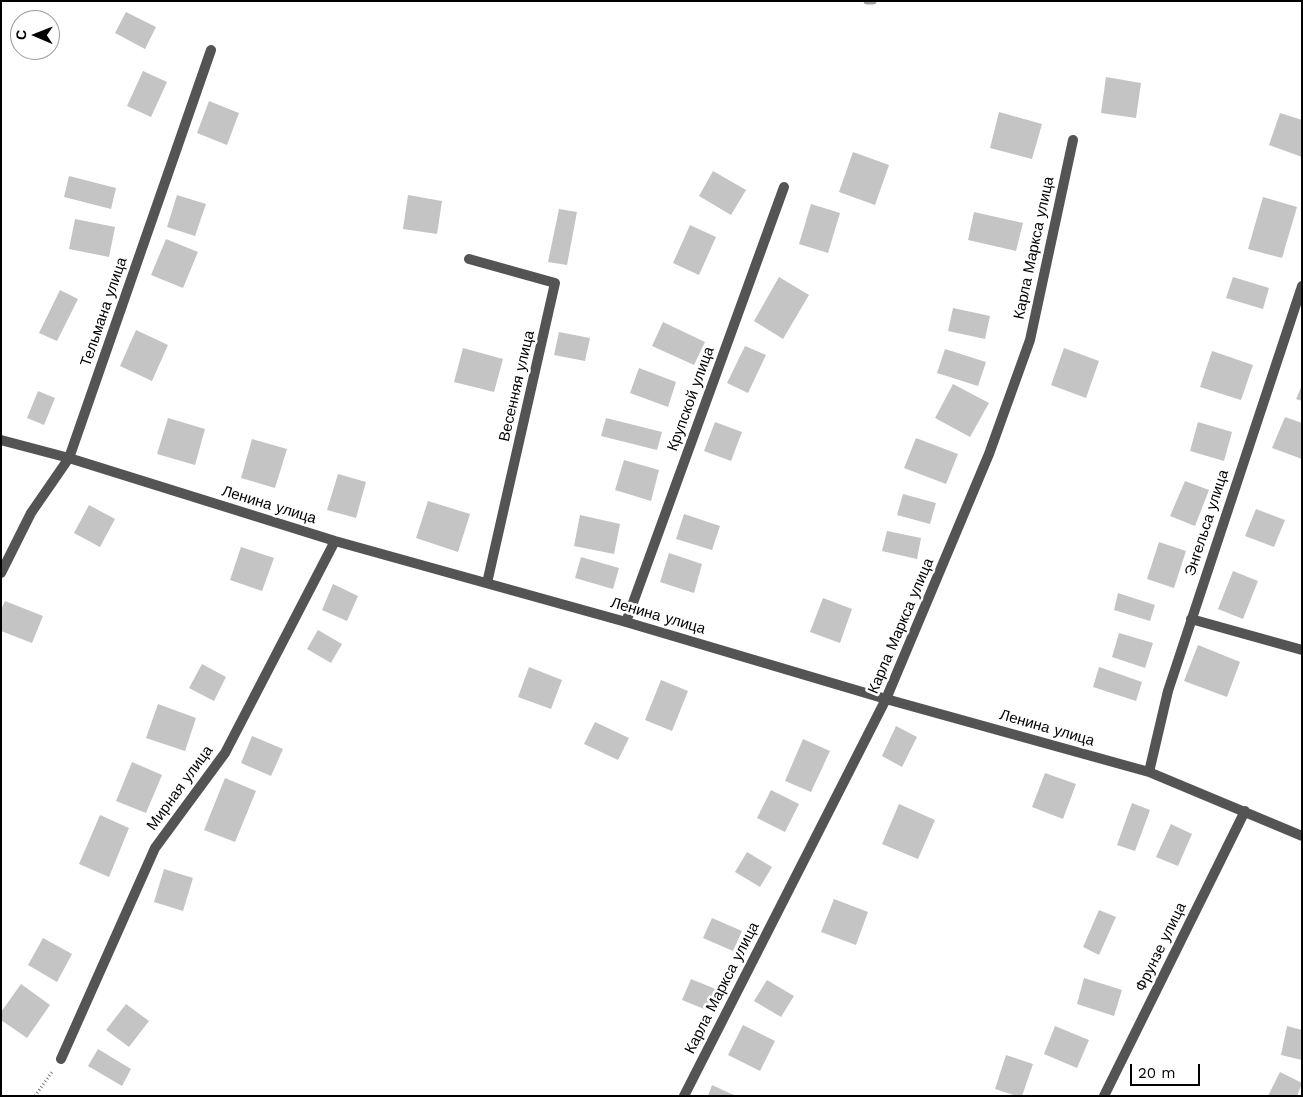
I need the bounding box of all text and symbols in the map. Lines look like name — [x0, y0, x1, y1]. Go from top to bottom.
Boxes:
north arrow — [10, 10, 60, 60]
text: С — [13, 30, 29, 40]
street label: Карла Маркса улица — [1010, 175, 1058, 321]
street label: Тельмана улица — [77, 255, 131, 369]
street label: Весенняя улица — [495, 329, 539, 443]
street label: Крупской улица — [664, 344, 718, 454]
street label: Энгельса улица — [1181, 468, 1233, 578]
street label: Ленина улица — [220, 482, 318, 528]
street label: Карла Маркса улица — [864, 556, 938, 696]
street label: Ленина улица — [609, 594, 707, 638]
street label: Ленина улица — [998, 706, 1096, 750]
street label: Мирная улица — [143, 742, 217, 834]
street label: Фрунзе улица — [1132, 900, 1190, 994]
street label: Карла Маркса улица — [681, 919, 763, 1057]
scale bar — [1133, 1054, 1203, 1086]
text: 20 m — [1138, 1064, 1176, 1082]

